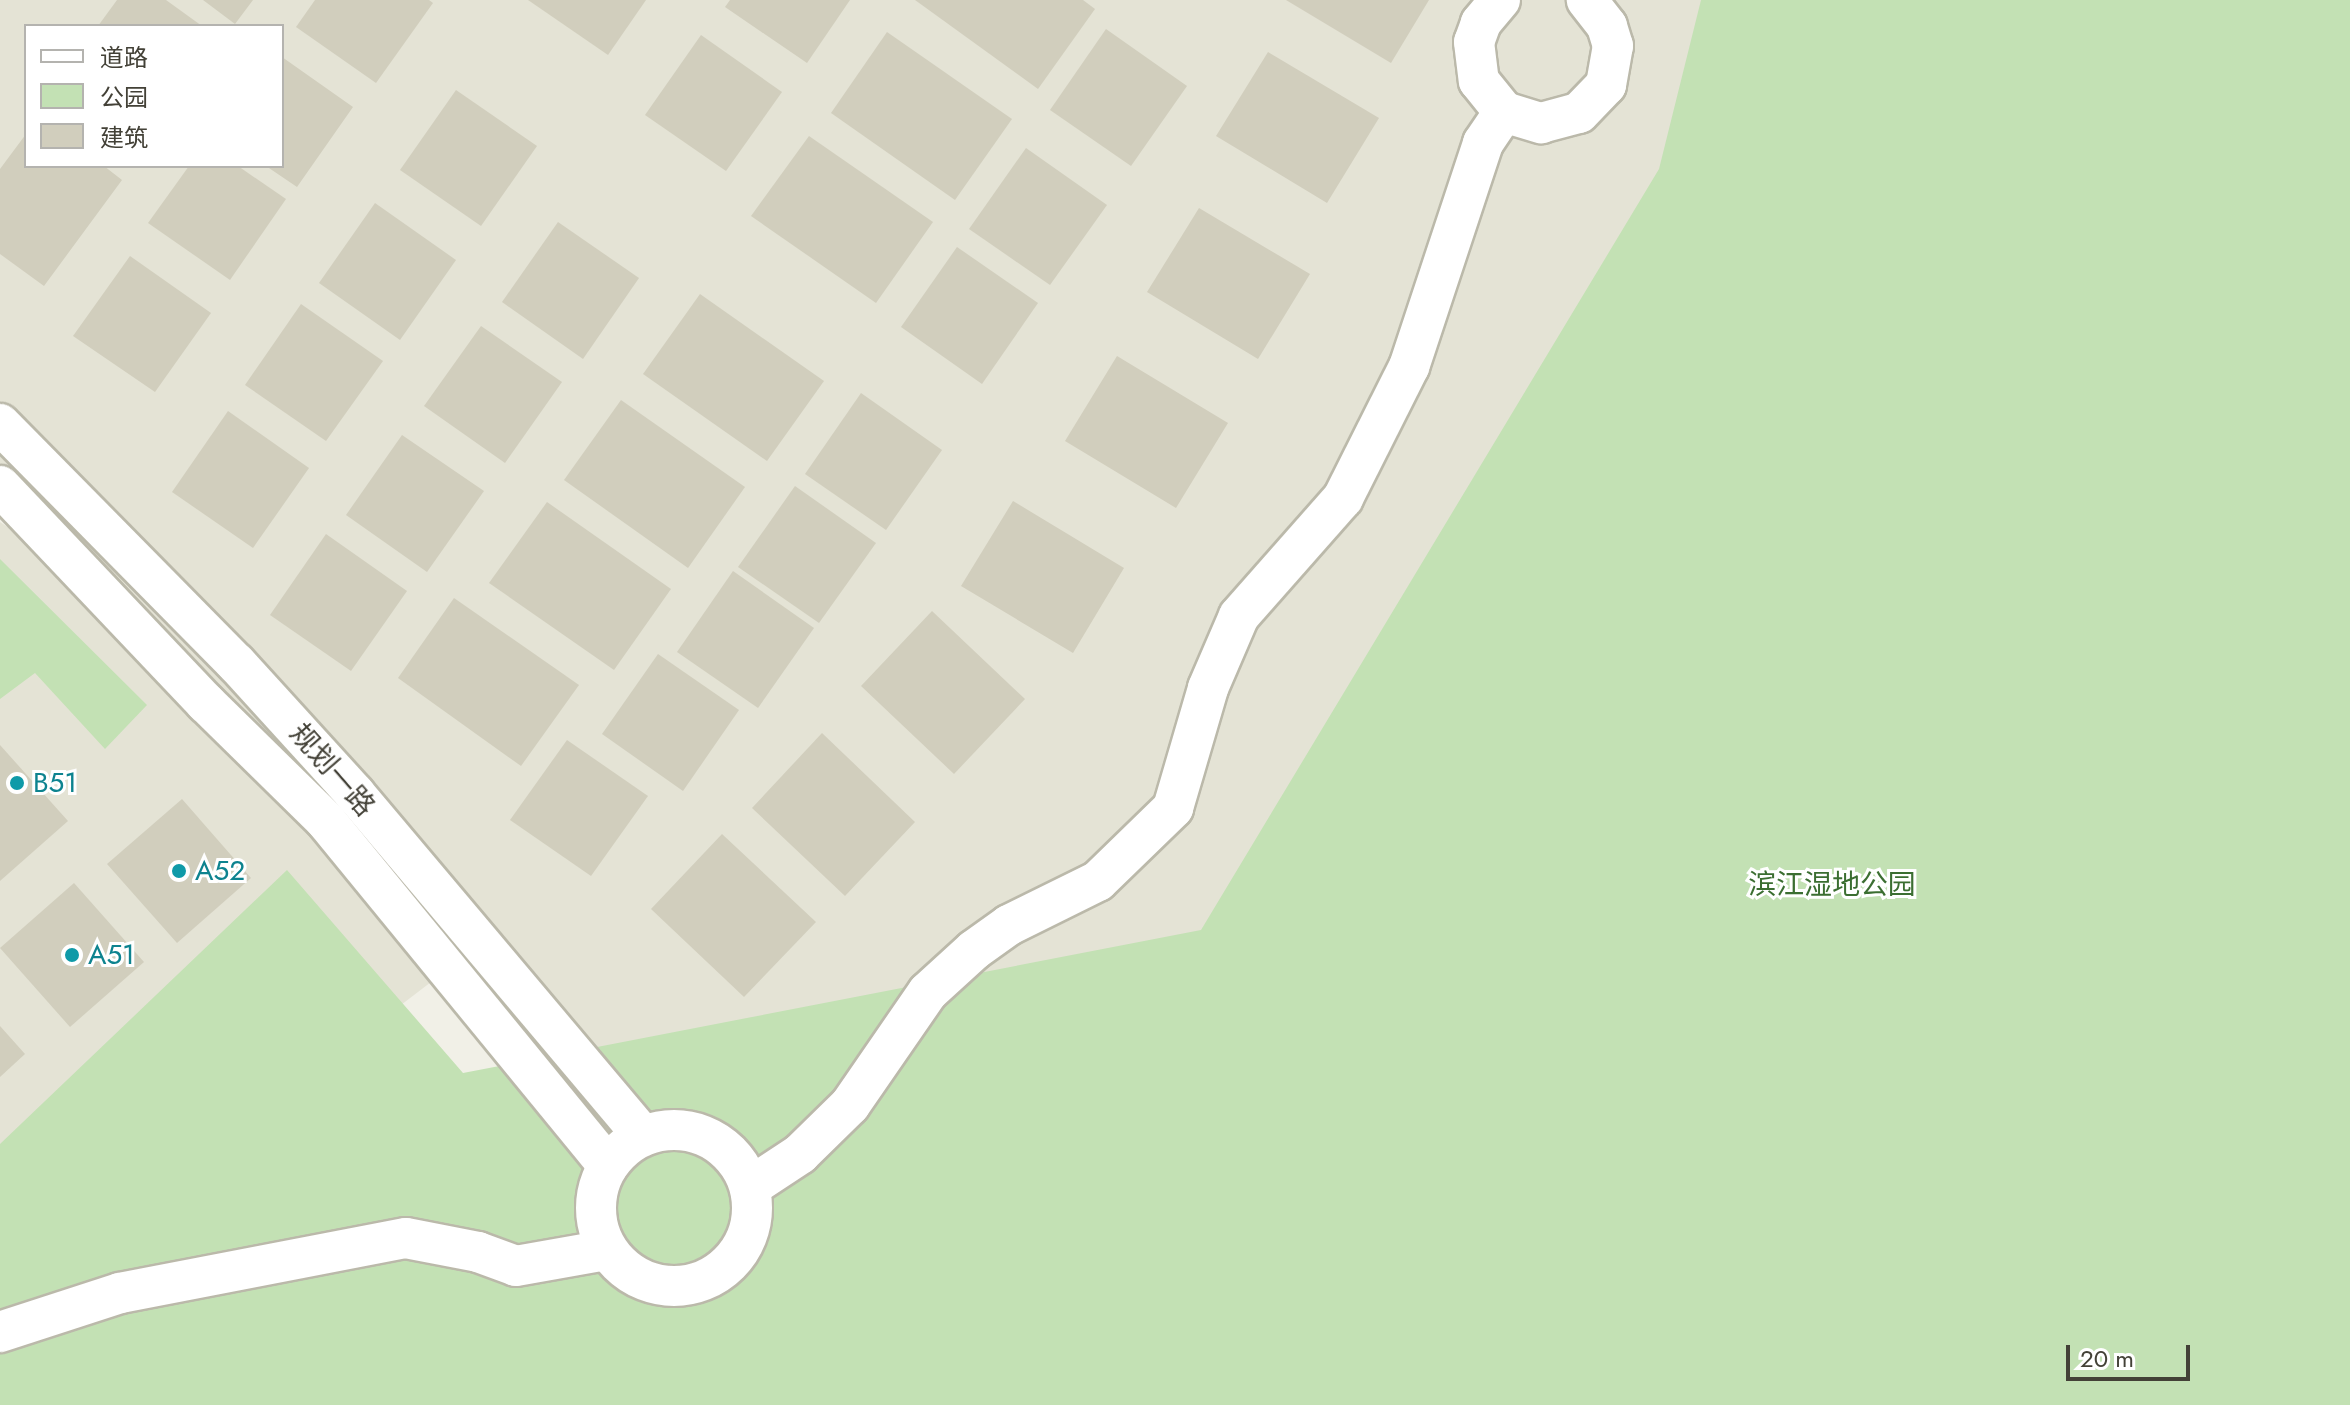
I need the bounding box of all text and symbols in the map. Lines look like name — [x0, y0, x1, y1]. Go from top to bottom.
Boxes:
legend — [24, 24, 284, 168]
text: 道路 — [100, 40, 148, 75]
text: 公园 — [100, 80, 148, 115]
text: 建筑 — [100, 120, 148, 155]
street label: 规划一路 — [283, 717, 381, 823]
place label: B51 — [33, 766, 77, 800]
marker: B51 — [8, 774, 26, 792]
place label: A52 — [195, 854, 245, 888]
marker: A52 — [170, 862, 188, 880]
park label: 滨江湿地公园 — [1748, 868, 1916, 902]
place label: A51 — [88, 938, 135, 972]
marker: A51 — [63, 946, 81, 964]
scale bar — [2070, 1329, 2194, 1379]
text: 20 m — [2080, 1341, 2134, 1376]

